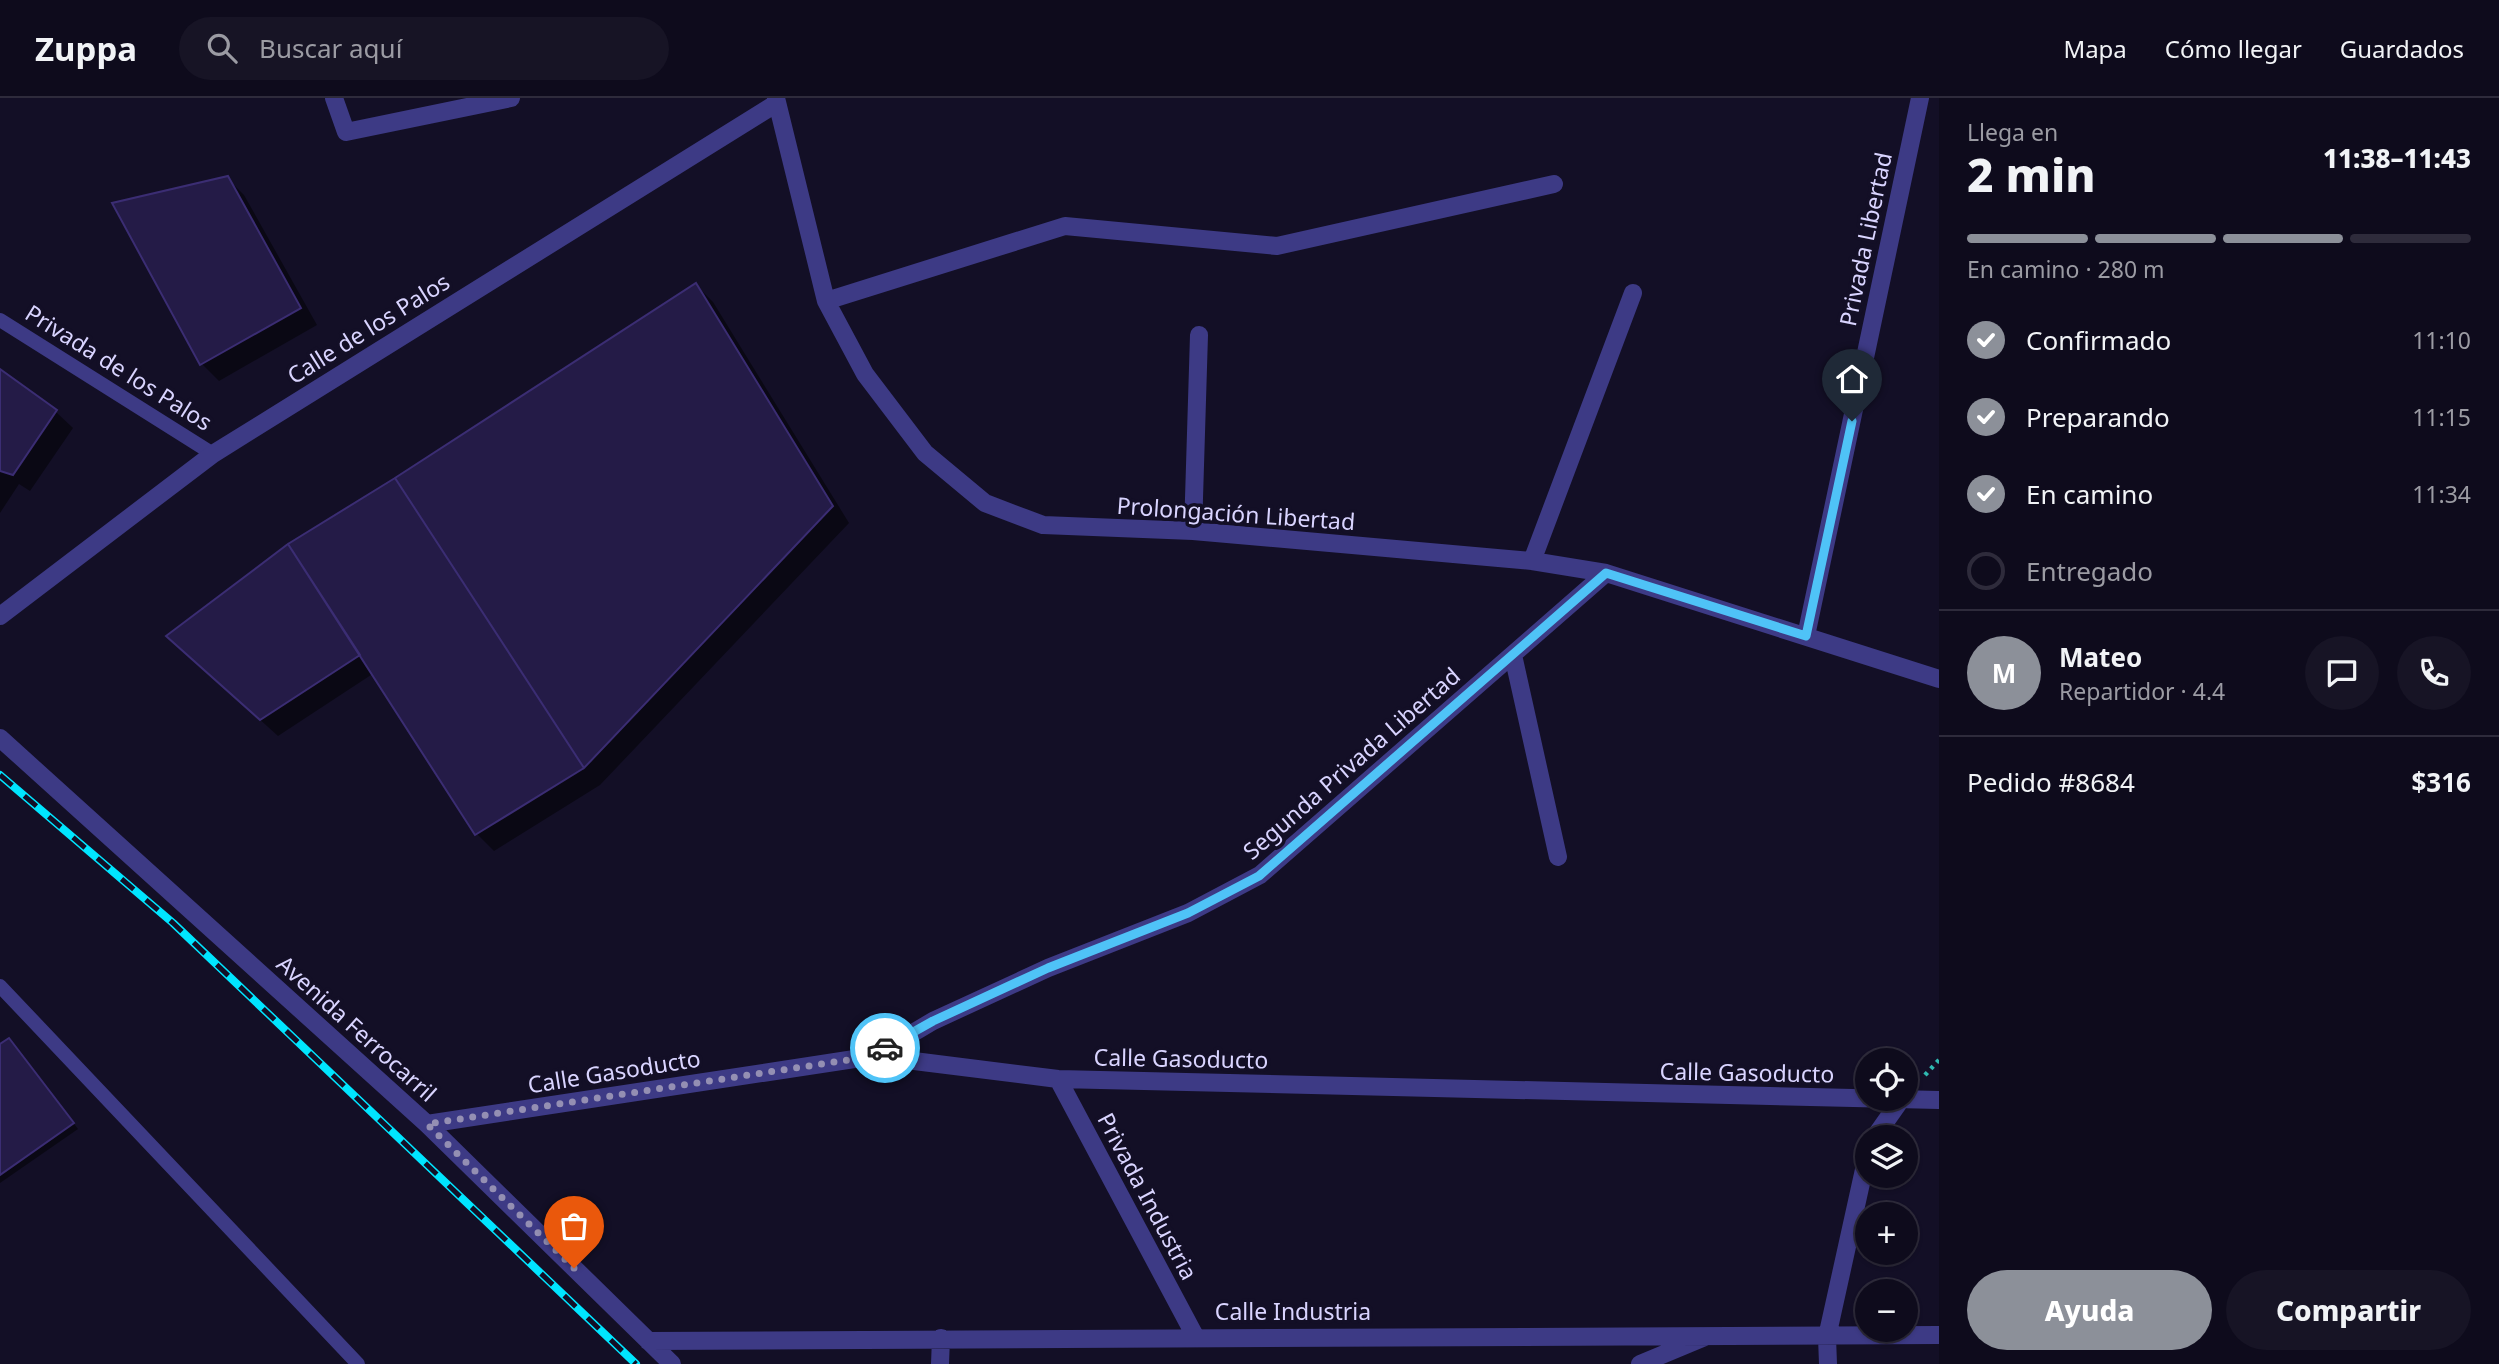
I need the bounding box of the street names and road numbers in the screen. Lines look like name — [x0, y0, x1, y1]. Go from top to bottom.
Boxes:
street label: Privada Libertad — [1831, 149, 1899, 329]
street label: Calle de los Palos — [281, 265, 455, 391]
street label: Privada de los Palos — [20, 297, 218, 437]
street label: Prolongación Libertad — [1116, 489, 1356, 537]
street label: Segunda Privada Libertad — [1236, 660, 1466, 866]
street label: Avenida Ferrocarril — [270, 948, 444, 1108]
street label: Calle Gasoducto — [1093, 1040, 1269, 1076]
street label: Calle Gasoducto — [525, 1042, 703, 1100]
street label: Calle Gasoducto — [1659, 1054, 1835, 1090]
street label: Privada Industria — [1090, 1107, 1206, 1285]
street label: Calle Industria — [1215, 1295, 1371, 1327]

